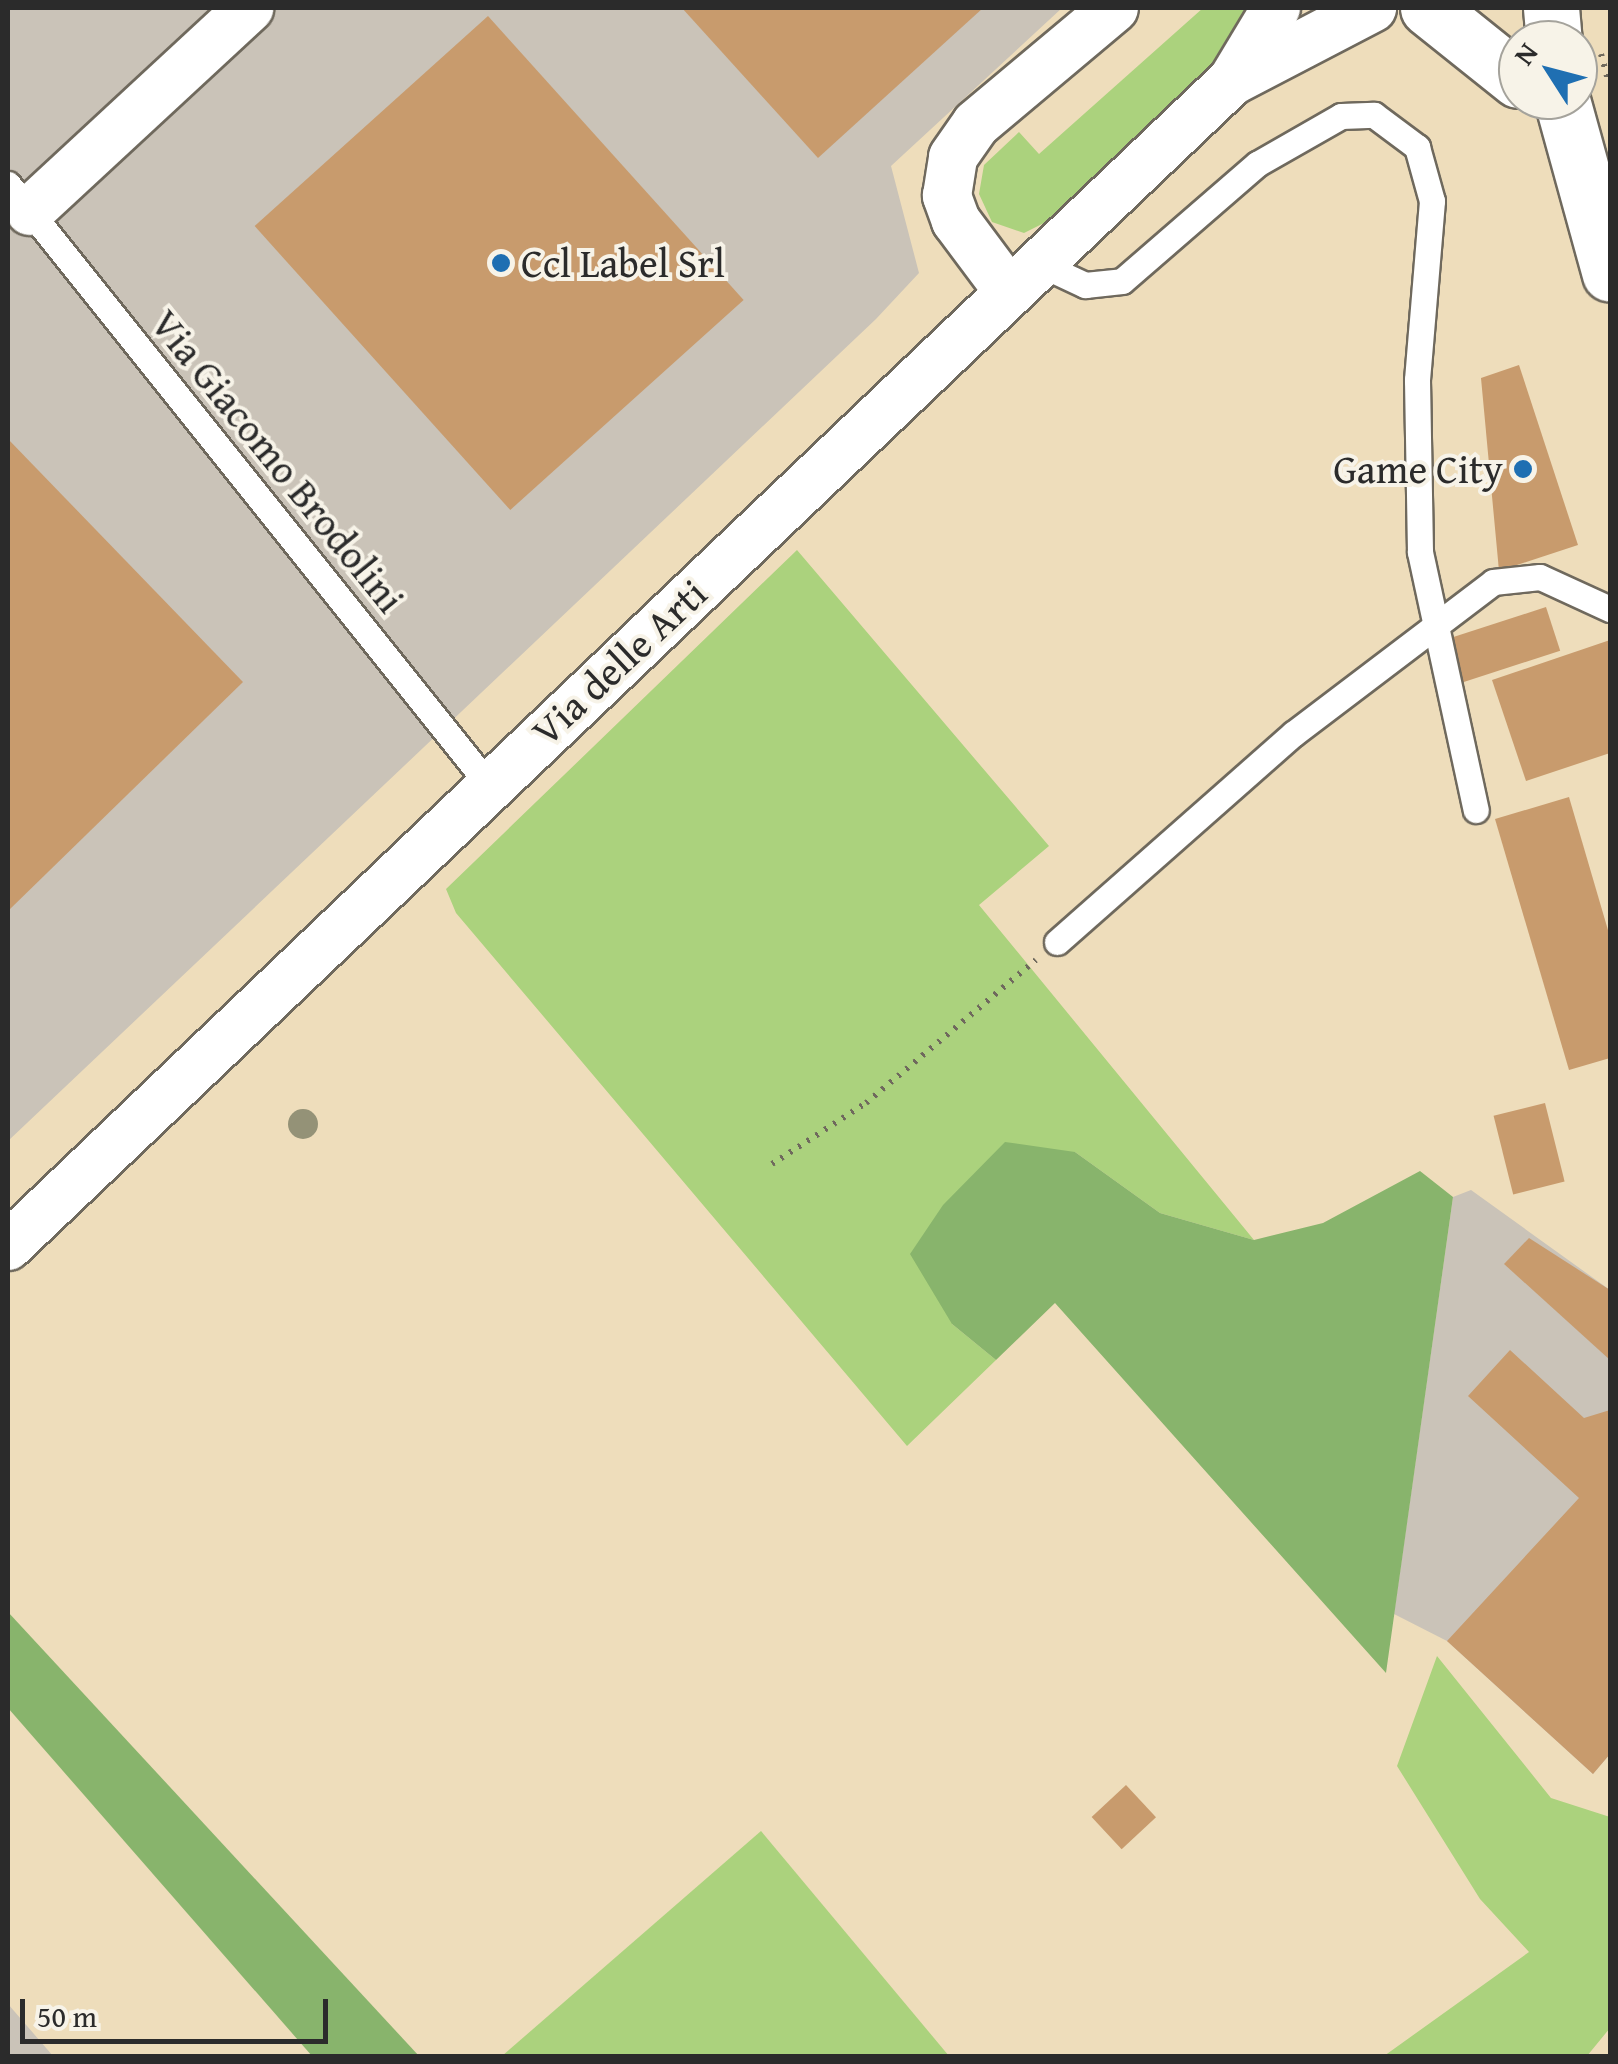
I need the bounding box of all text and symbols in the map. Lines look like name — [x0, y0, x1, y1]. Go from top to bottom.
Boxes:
north arrow — [1498, 20, 1598, 120]
text: N — [1503, 34, 1547, 73]
place label: Ccl Label Srl — [521, 239, 725, 287]
marker: Ccl Label Srl — [490, 252, 512, 274]
street label: Via Giacomo Brodolini — [141, 300, 415, 622]
place label: Game City — [1333, 445, 1503, 493]
marker: Game City — [1512, 458, 1534, 480]
street label: Via delle Arti — [522, 569, 716, 755]
scale bar — [25, 1979, 332, 2041]
text: 50 m — [37, 1994, 97, 2038]

